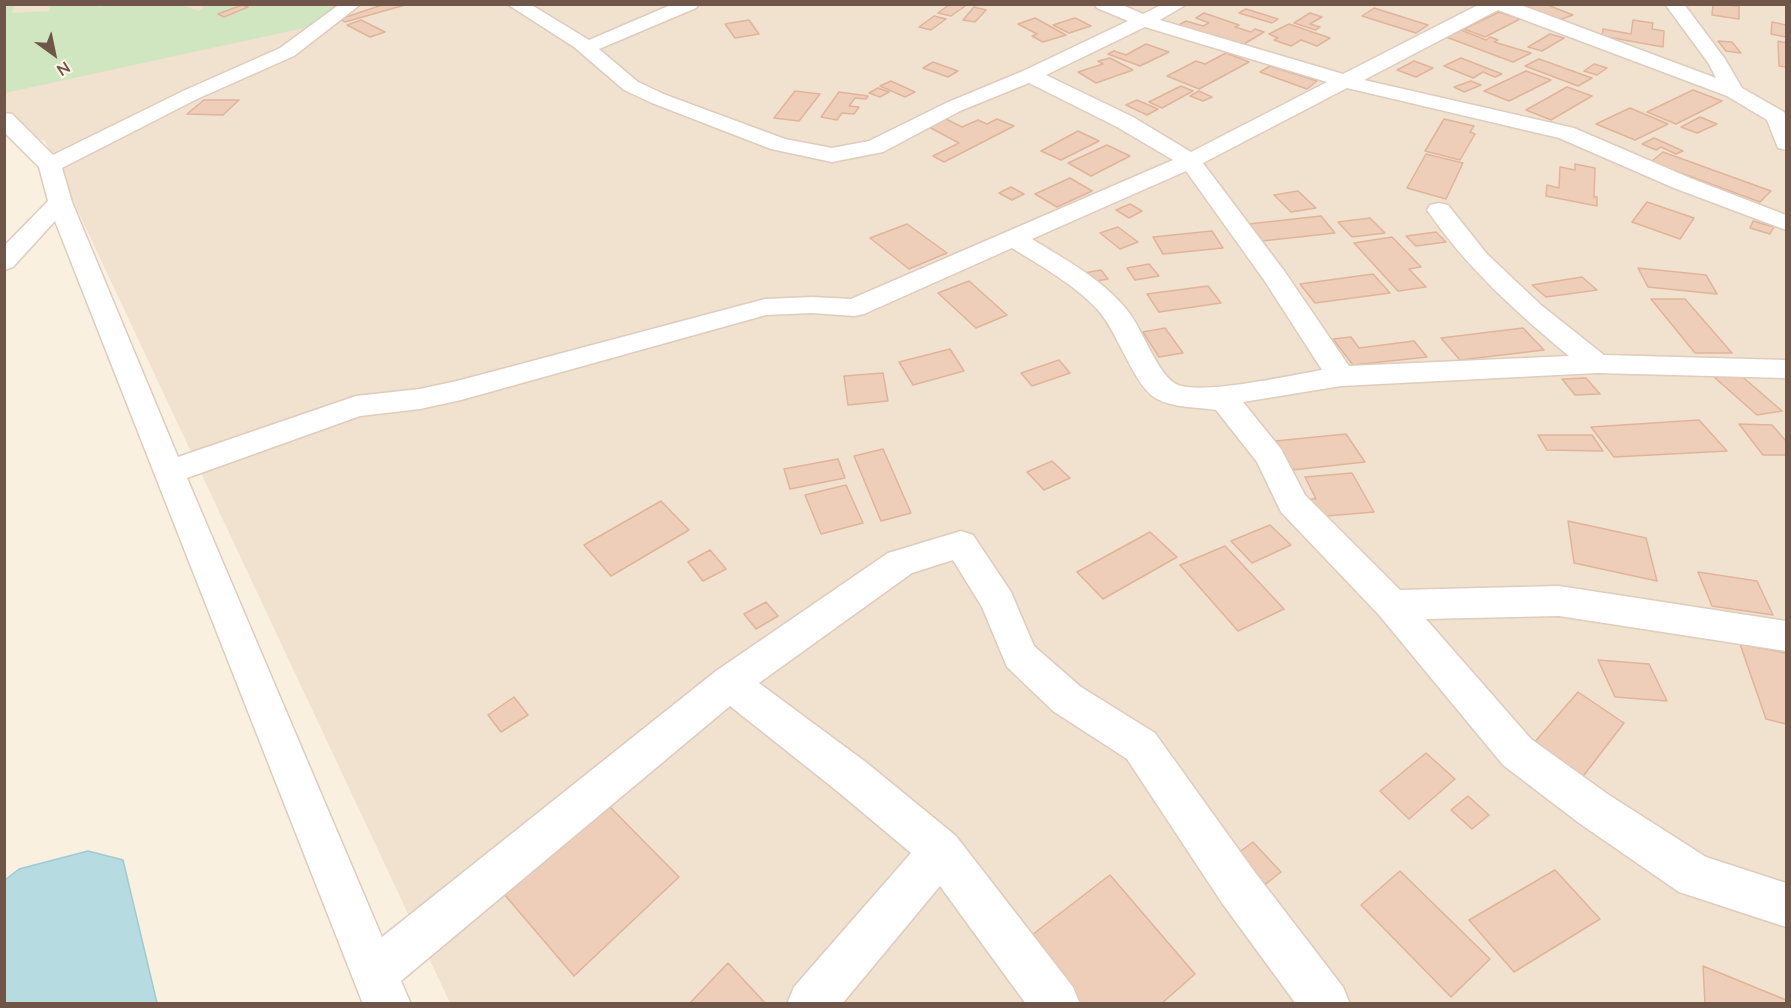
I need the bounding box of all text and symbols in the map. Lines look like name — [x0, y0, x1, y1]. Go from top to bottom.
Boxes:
north arrow — [24, 24, 84, 84]
text: N — [53, 57, 74, 81]

